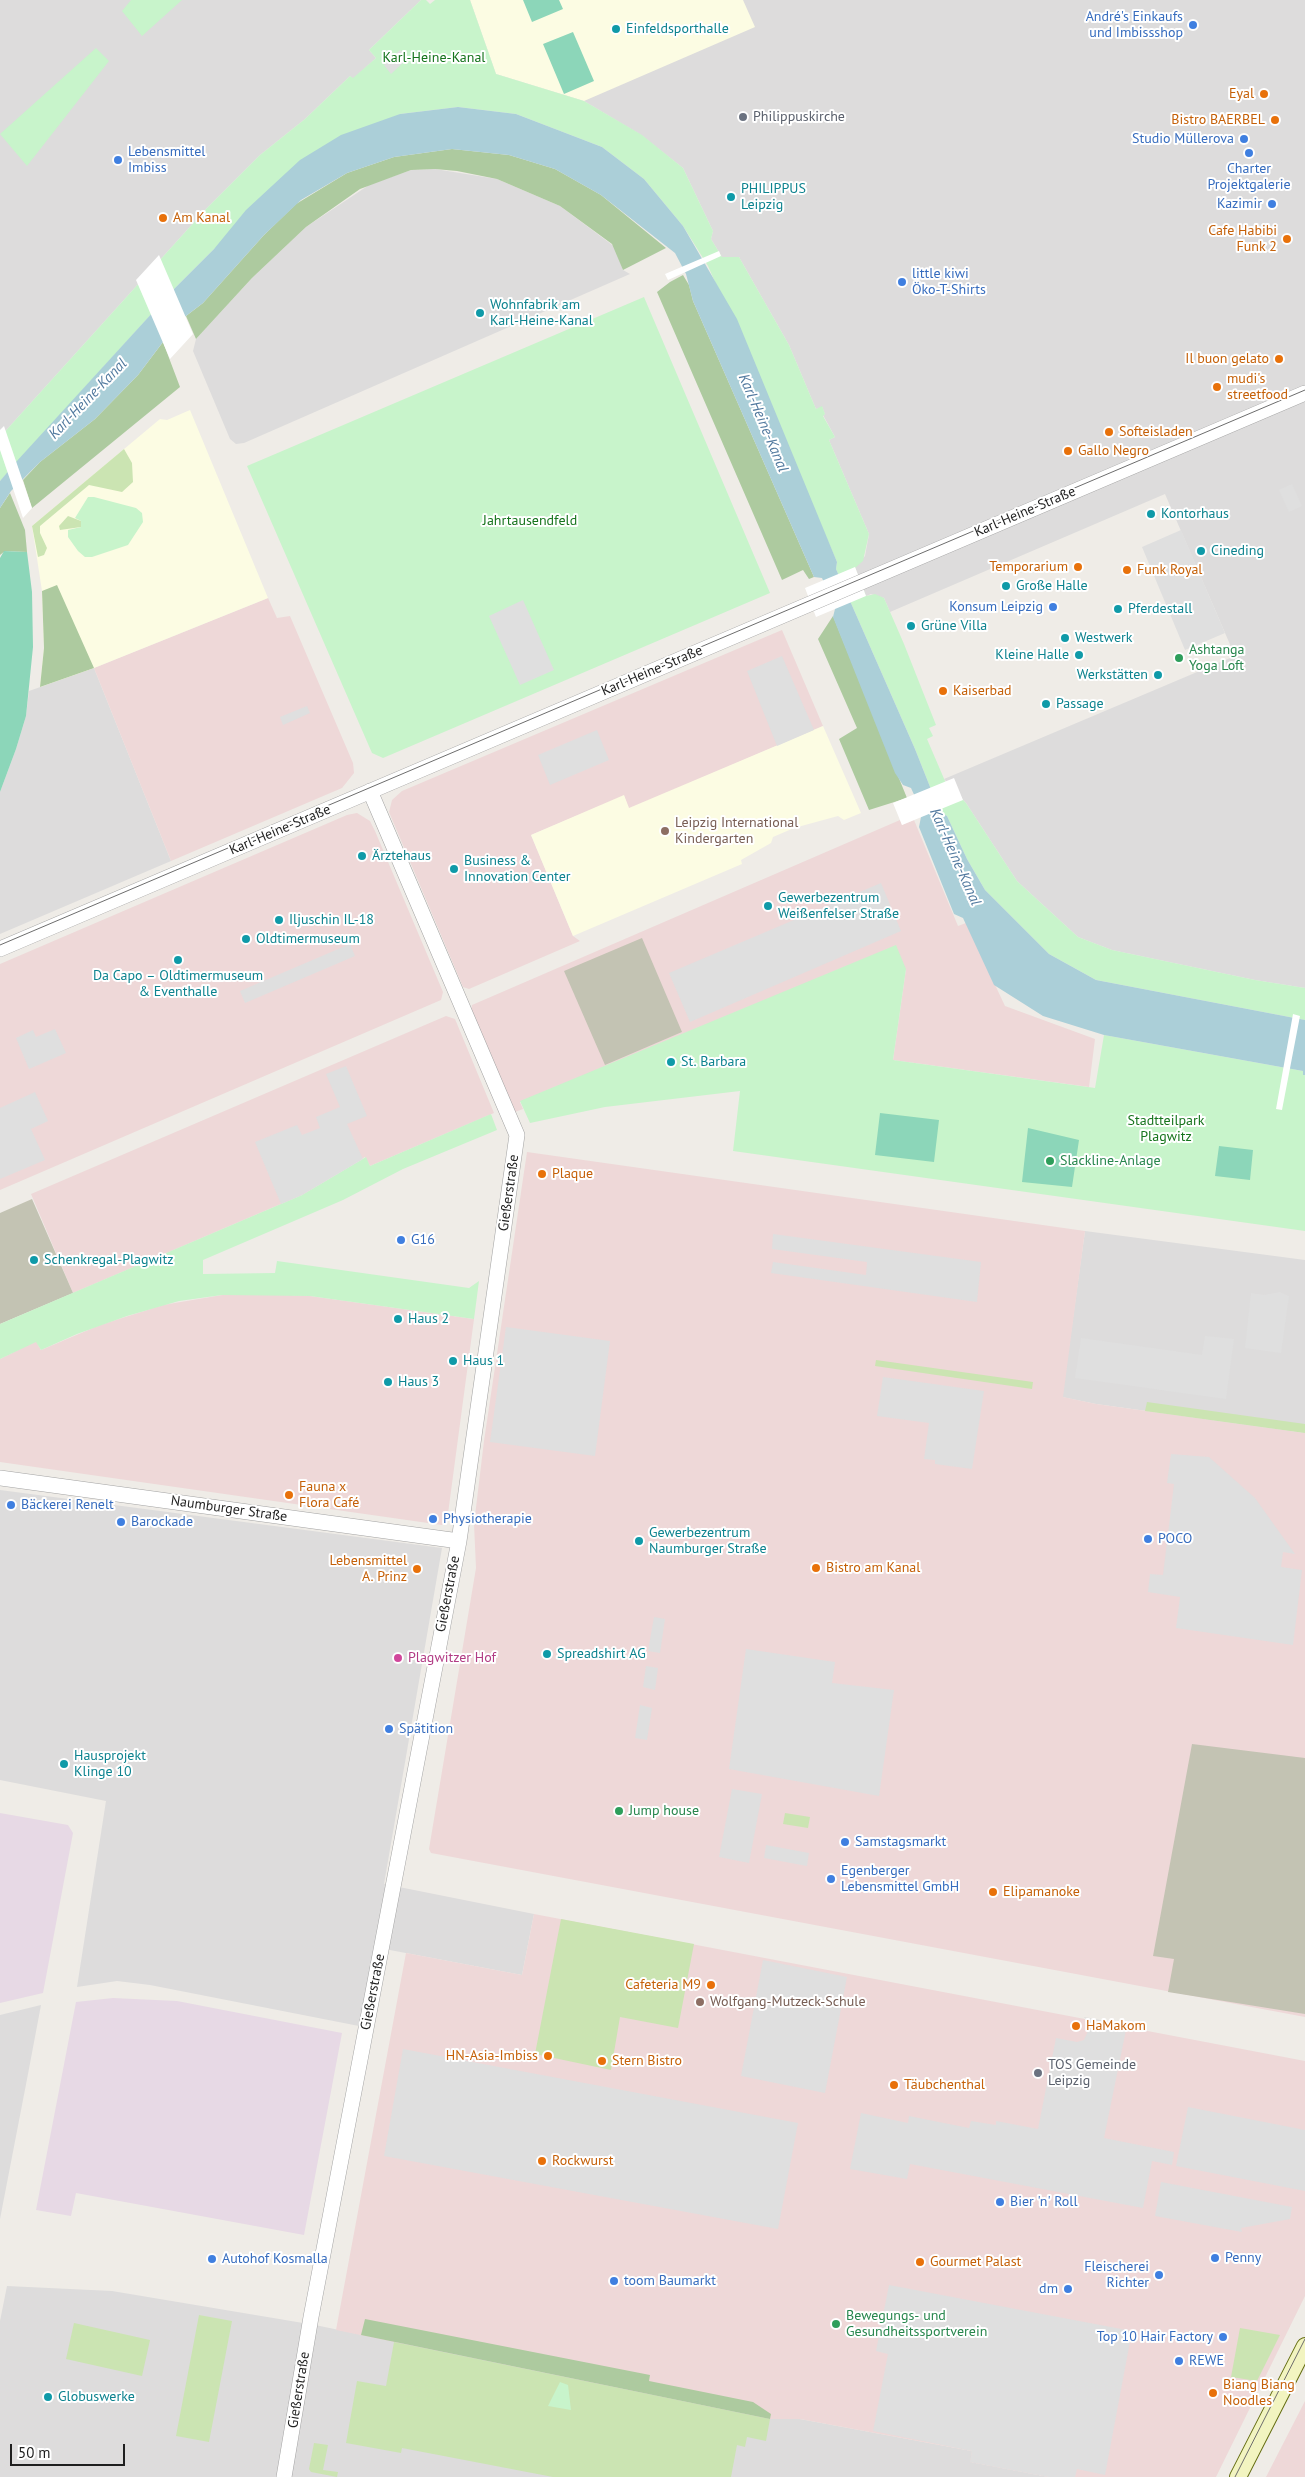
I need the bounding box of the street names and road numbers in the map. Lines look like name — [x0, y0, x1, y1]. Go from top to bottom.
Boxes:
street label: Karl-Heine-Straße — [972, 483, 1078, 541]
street label: Karl-Heine-Straße — [599, 642, 705, 700]
street label: Karl-Heine-Straße — [227, 801, 333, 859]
street label: Gießerstraße — [495, 1154, 523, 1232]
street label: Naumburger Straße — [170, 1493, 288, 1525]
street label: Gießerstraße — [432, 1554, 464, 1634]
street label: Gießerstraße — [357, 1952, 389, 2032]
street label: Gießerstraße — [285, 2350, 313, 2430]

